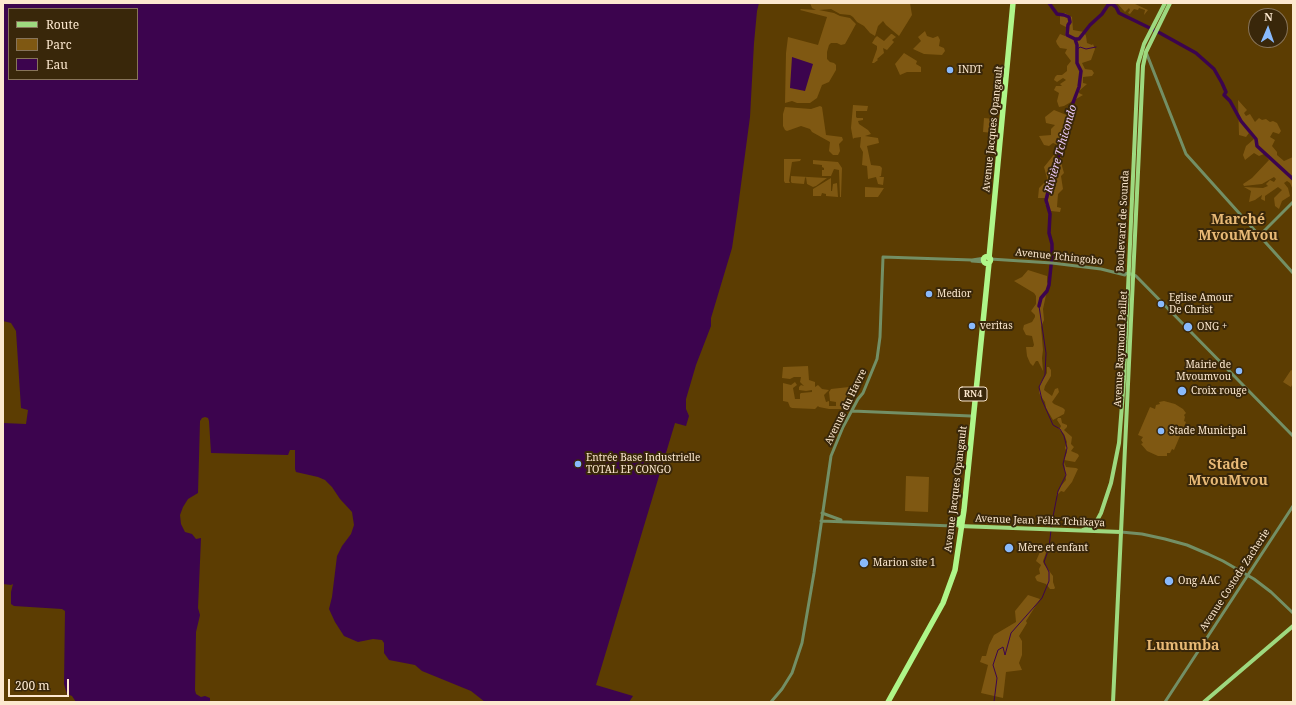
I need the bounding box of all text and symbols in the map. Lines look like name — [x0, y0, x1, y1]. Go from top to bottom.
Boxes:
legend — [8, 8, 138, 80]
north arrow — [1248, 8, 1288, 48]
text: N — [1264, 9, 1273, 24]
text: Route — [46, 16, 79, 33]
text: Parc — [46, 36, 72, 53]
text: Eau — [46, 56, 68, 73]
place label: INDT — [958, 64, 982, 76]
marker: INDT — [945, 65, 955, 75]
street label: Avenue Jacques Opangault — [980, 65, 1006, 193]
water label: Rivière Tchicondo — [1042, 103, 1080, 195]
street label: Boulevard de Sounda — [1114, 170, 1132, 272]
district label: Marché MvouMvou — [1198, 212, 1278, 244]
street label: Avenue Tchingobo — [1015, 246, 1103, 268]
place label: Medior — [937, 288, 972, 300]
marker: Medior — [924, 289, 934, 299]
street label: Avenue Raymond Paillet — [1112, 291, 1130, 407]
place label: Eglise Amour De Christ — [1169, 292, 1233, 316]
marker: Eglise Amour De Christ — [1156, 299, 1166, 309]
place label: veritas — [980, 320, 1013, 332]
marker: veritas — [967, 321, 977, 331]
marker: ONG + — [1182, 321, 1194, 333]
place label: ONG + — [1197, 321, 1227, 333]
place label: Mairie de Mvoumvou — [1176, 359, 1231, 382]
marker: Mairie de Mvoumvou — [1234, 366, 1244, 376]
street label: Avenue du Havre — [822, 367, 870, 447]
marker: Croix rouge — [1176, 385, 1188, 397]
place label: Croix rouge — [1191, 385, 1247, 397]
road number: RN4 — [959, 387, 987, 401]
street label: Avenue Jacques Opangault — [942, 425, 970, 553]
place label: Stade Municipal — [1169, 425, 1246, 437]
marker: Stade Municipal — [1156, 426, 1166, 436]
place label: Entrée Base Industrielle TOTAL EP CONGO — [586, 452, 700, 476]
district label: Stade MvouMvou — [1188, 457, 1268, 490]
marker: Entrée Base Industrielle TOTAL EP CONGO — [573, 459, 583, 469]
street label: Avenue Jean Félix Tchikaya — [975, 513, 1105, 529]
street label: Avenue Costode Zacherie — [1197, 527, 1273, 633]
marker: Mère et enfant — [1003, 542, 1015, 554]
place label: Mère et enfant — [1018, 542, 1088, 554]
marker: Marion site 1 — [858, 557, 870, 569]
place label: Marion site 1 — [873, 557, 936, 569]
marker: Ong AAC — [1163, 575, 1175, 587]
place label: Ong AAC — [1178, 575, 1220, 587]
district label: Lumumba — [1147, 638, 1219, 654]
scale bar — [10, 671, 71, 697]
text: 200 m — [15, 677, 50, 694]

